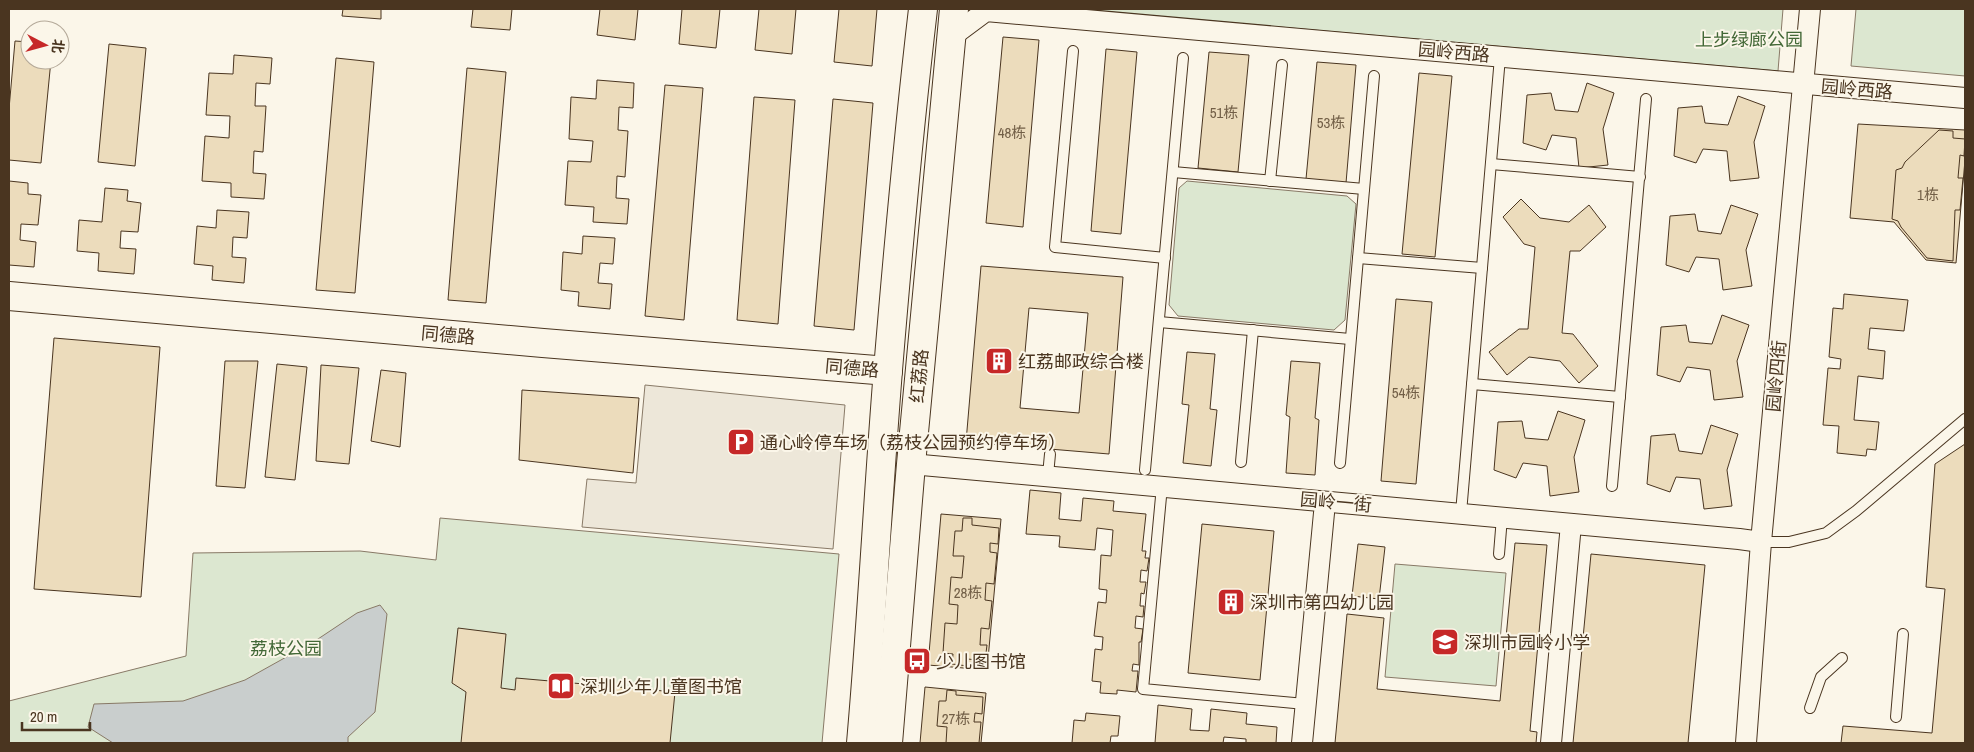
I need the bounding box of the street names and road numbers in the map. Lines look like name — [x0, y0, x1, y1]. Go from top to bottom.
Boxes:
street label: 园岭西路 — [1417, 36, 1491, 68]
street label: 园岭西路 — [1820, 73, 1894, 105]
street label: 同德路 — [420, 320, 476, 350]
street label: 园岭四街 — [1760, 339, 1792, 413]
street label: 红荔路 — [904, 348, 934, 404]
street label: 同德路 — [824, 353, 880, 383]
street label: 园岭一街 — [1299, 486, 1373, 518]

